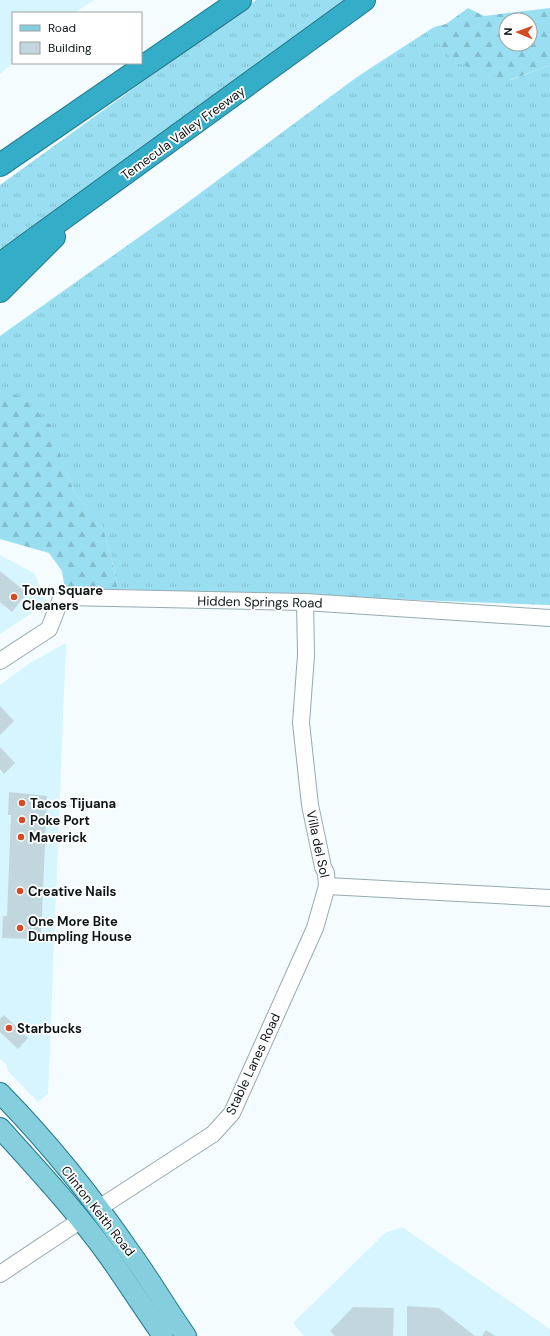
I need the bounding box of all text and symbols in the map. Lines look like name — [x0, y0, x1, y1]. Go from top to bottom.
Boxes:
legend — [12, 12, 142, 64]
north arrow — [498, 12, 538, 52]
text: Road — [48, 20, 76, 36]
text: N — [501, 27, 515, 36]
text: Building — [48, 40, 92, 56]
street label: Temecula Valley Freeway — [118, 82, 248, 184]
place label: Town Square Cleaners — [22, 582, 103, 614]
marker: Town Square Cleaners — [9, 592, 19, 602]
street label: Hidden Springs Road — [197, 592, 323, 612]
place label: Tacos Tijuana — [30, 795, 116, 812]
marker: Tacos Tijuana — [17, 798, 27, 808]
street label: Villa del Sol — [303, 809, 333, 879]
place label: Poke Port — [30, 812, 90, 829]
marker: Poke Port — [17, 815, 27, 825]
place label: Maverick — [29, 829, 88, 846]
marker: Maverick — [16, 832, 26, 842]
place label: Creative Nails — [28, 883, 116, 900]
marker: Creative Nails — [15, 886, 25, 896]
place label: One More Bite Dumpling House — [28, 913, 132, 945]
marker: One More Bite Dumpling House — [15, 923, 25, 933]
street label: Stable Lanes Road — [222, 1010, 284, 1118]
place label: Starbucks — [17, 1020, 82, 1037]
marker: Starbucks — [4, 1023, 14, 1033]
street label: Clinton Keith Road — [57, 1162, 139, 1260]

